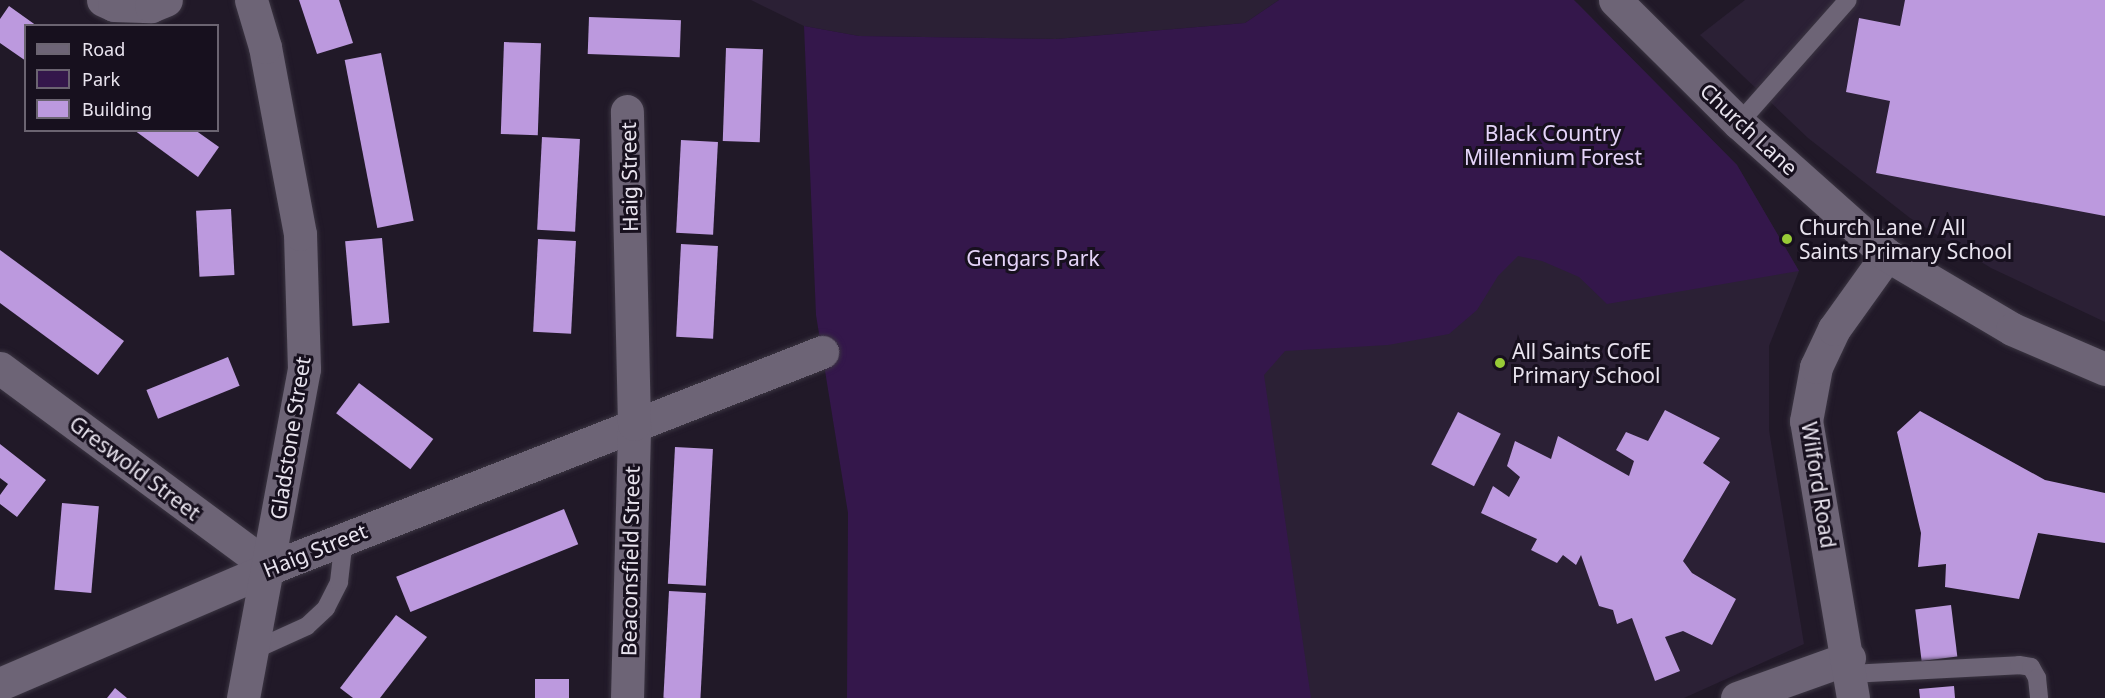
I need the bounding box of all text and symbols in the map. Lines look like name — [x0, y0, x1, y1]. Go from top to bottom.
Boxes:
legend — [24, 24, 219, 132]
text: Road — [82, 37, 125, 61]
text: Park — [82, 67, 120, 91]
street label: Church Lane — [1695, 78, 1803, 180]
text: Building — [82, 97, 152, 121]
park label: Black Country Millennium Forest — [1464, 120, 1642, 170]
street label: Haig Street — [615, 122, 643, 232]
place label: Church Lane / All Saints Primary School — [1799, 214, 2012, 264]
marker: Church Lane / All Saints Primary School — [1780, 232, 1794, 246]
park label: Gengars Park — [966, 245, 1100, 271]
place label: All Saints CofE Primary School — [1512, 338, 1660, 388]
street label: Gladstone Street — [265, 355, 315, 521]
marker: All Saints CofE Primary School — [1493, 356, 1507, 370]
street label: Greswold Street — [65, 411, 205, 525]
street label: Wilford Road — [1797, 420, 1841, 550]
street label: Beaconsfield Street — [616, 466, 644, 656]
street label: Haig Street — [259, 518, 371, 582]

